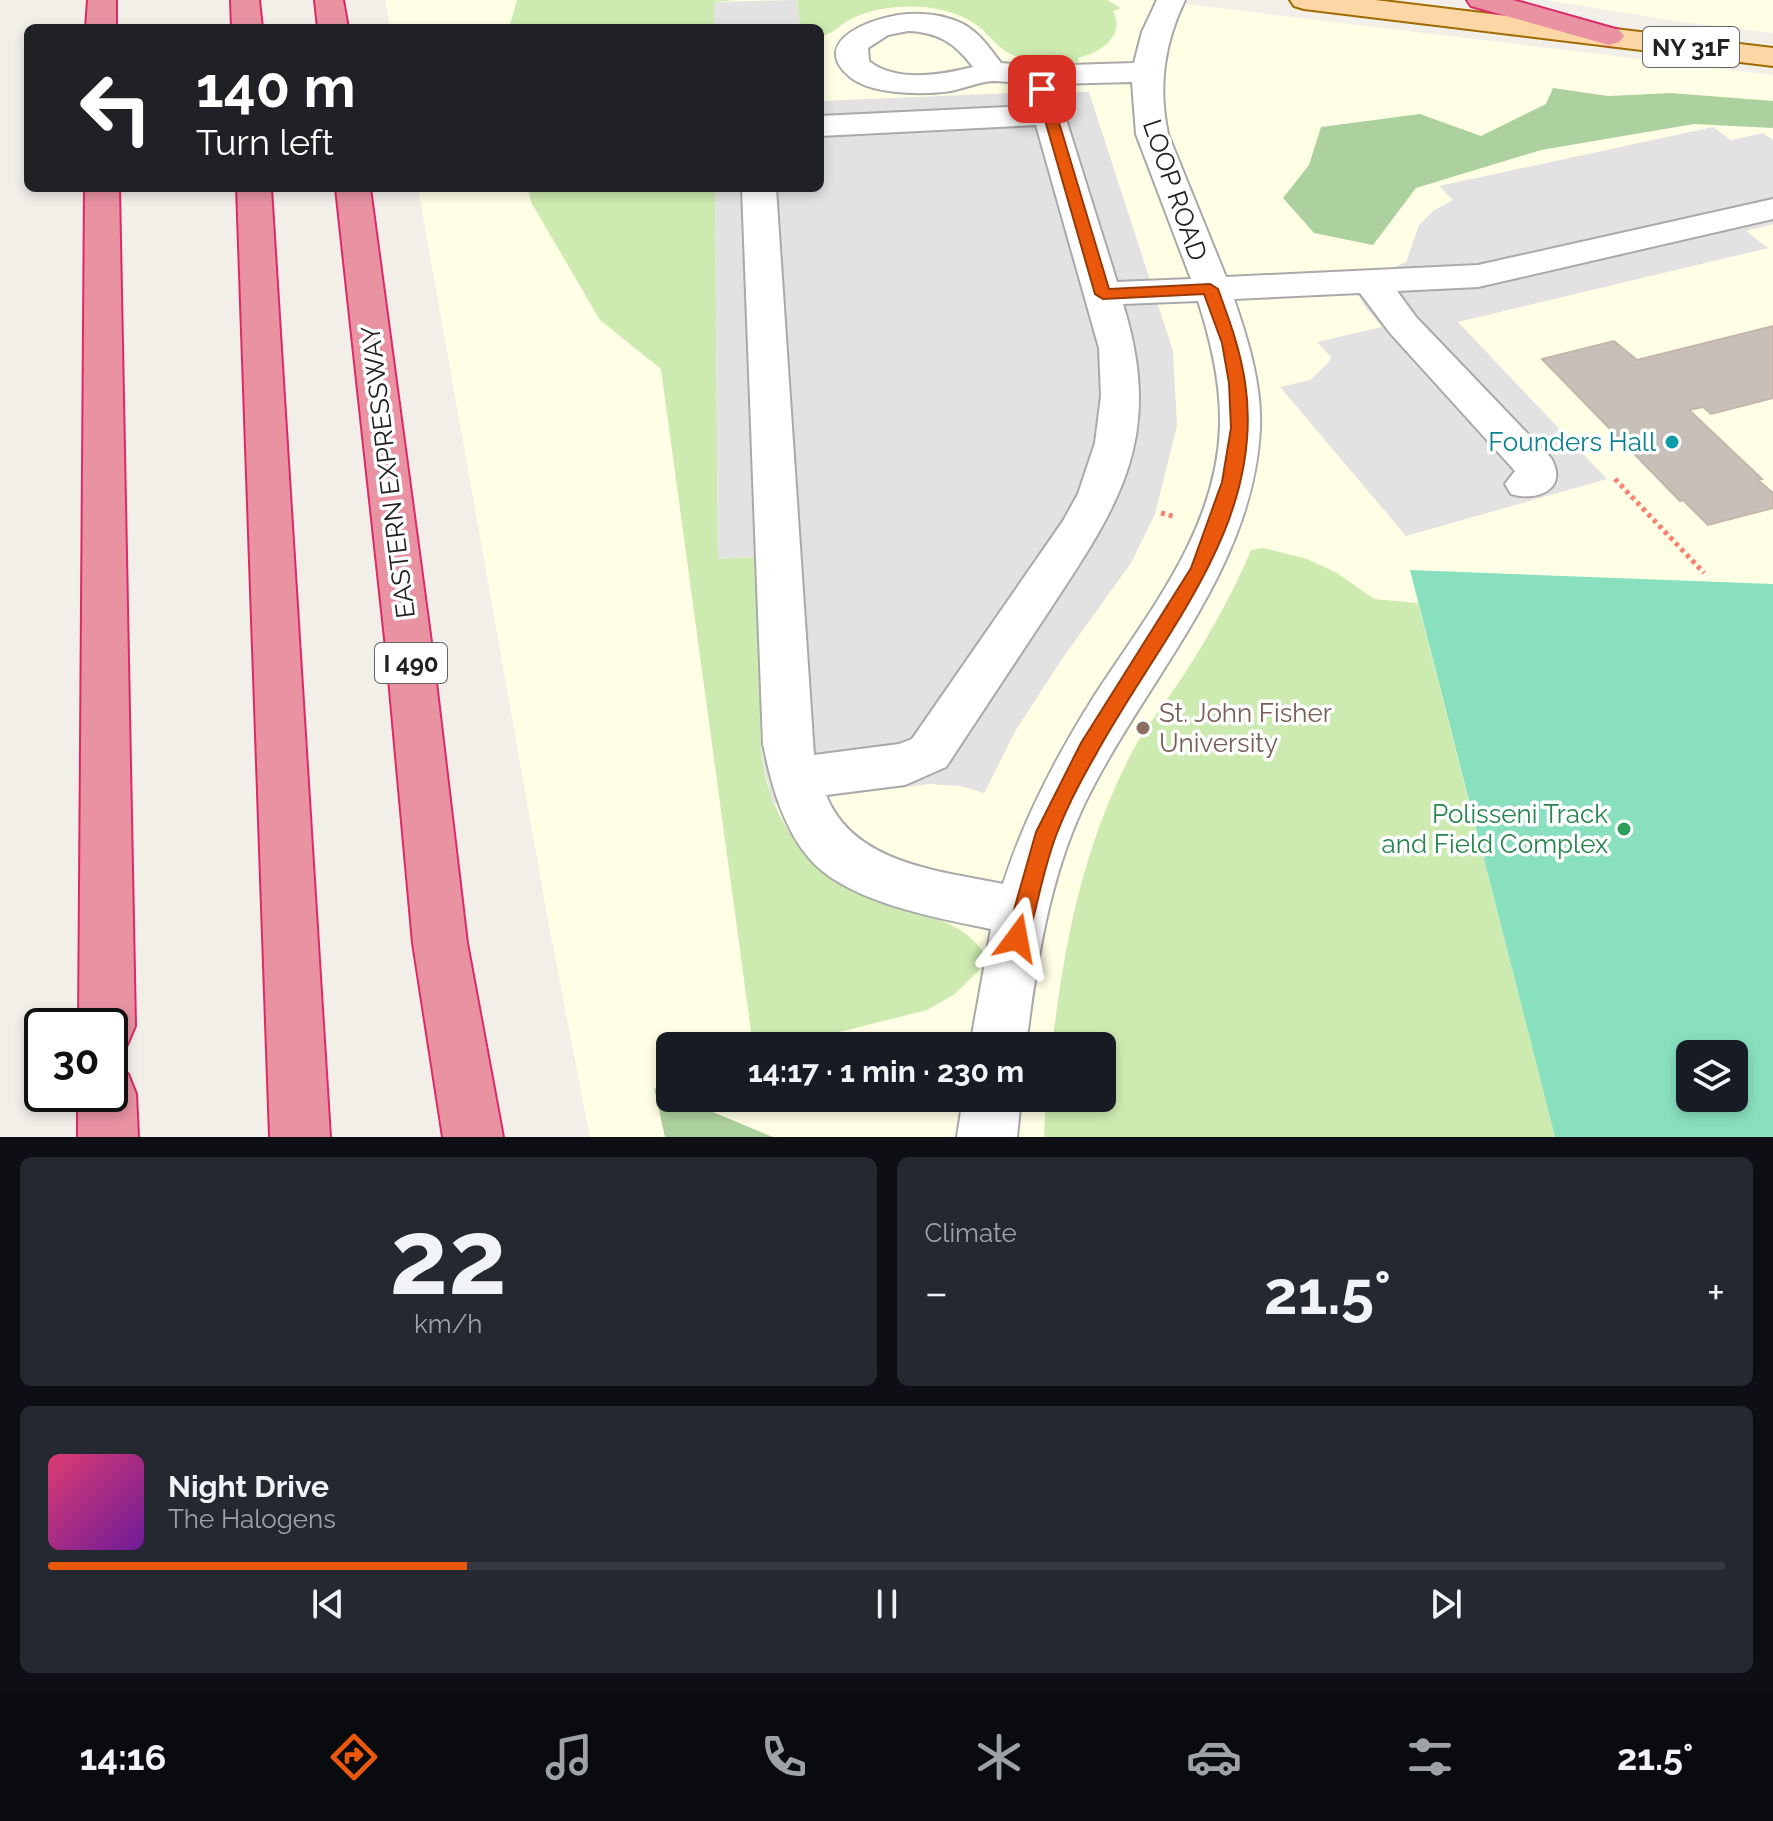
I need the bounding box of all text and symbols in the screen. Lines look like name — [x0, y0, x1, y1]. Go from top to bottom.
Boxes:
road number: NY 31F — [1643, 27, 1739, 67]
text: 140 m — [196, 54, 356, 120]
pin — [1008, 55, 1076, 123]
icon: left — [64, 56, 168, 160]
icon: arrive — [1020, 67, 1064, 111]
street label: LOOP ROAD — [1137, 115, 1213, 265]
text: Turn left — [196, 121, 334, 163]
street label: EASTERN EXPRESSWAY — [355, 324, 421, 620]
place label: Founders Hall — [1488, 427, 1657, 457]
marker: Founders Hall — [1663, 433, 1681, 451]
road number: I 490 — [375, 643, 447, 683]
place label: St. John Fisher University — [1159, 698, 1332, 758]
marker: St. John Fisher University — [1134, 719, 1152, 737]
place label: Polisseni Track and Field Complex — [1382, 799, 1608, 859]
marker: Polisseni Track and Field Complex — [1615, 820, 1633, 838]
position arrow — [975, 896, 1059, 980]
speed limit sign: 30 — [24, 1008, 128, 1112]
map controls — [1676, 1040, 1748, 1112]
button: layers — [1676, 1040, 1748, 1112]
text: 14:17 · 1 min · 230 m — [748, 1054, 1024, 1089]
text: 22 — [390, 1196, 507, 1318]
text: Climate — [925, 1218, 1017, 1248]
text: 21.5° — [1264, 1258, 1391, 1328]
text: − — [925, 1267, 948, 1318]
text: + — [1707, 1267, 1725, 1318]
text: km/h — [414, 1309, 483, 1339]
text: Night Drive — [168, 1469, 329, 1504]
text: The Halogens — [168, 1504, 336, 1534]
icon: previous — [306, 1582, 350, 1626]
icon: pause — [865, 1582, 909, 1626]
icon: next — [1424, 1582, 1468, 1626]
icon: directions — [326, 1729, 382, 1785]
icon: music — [541, 1729, 597, 1785]
icon: phone — [756, 1729, 812, 1785]
icon: climate — [971, 1729, 1027, 1785]
icon: car — [1186, 1729, 1242, 1785]
icon: filters — [1402, 1729, 1458, 1785]
text: 14:16 — [80, 1736, 166, 1778]
text: 21.5° — [1617, 1736, 1693, 1778]

